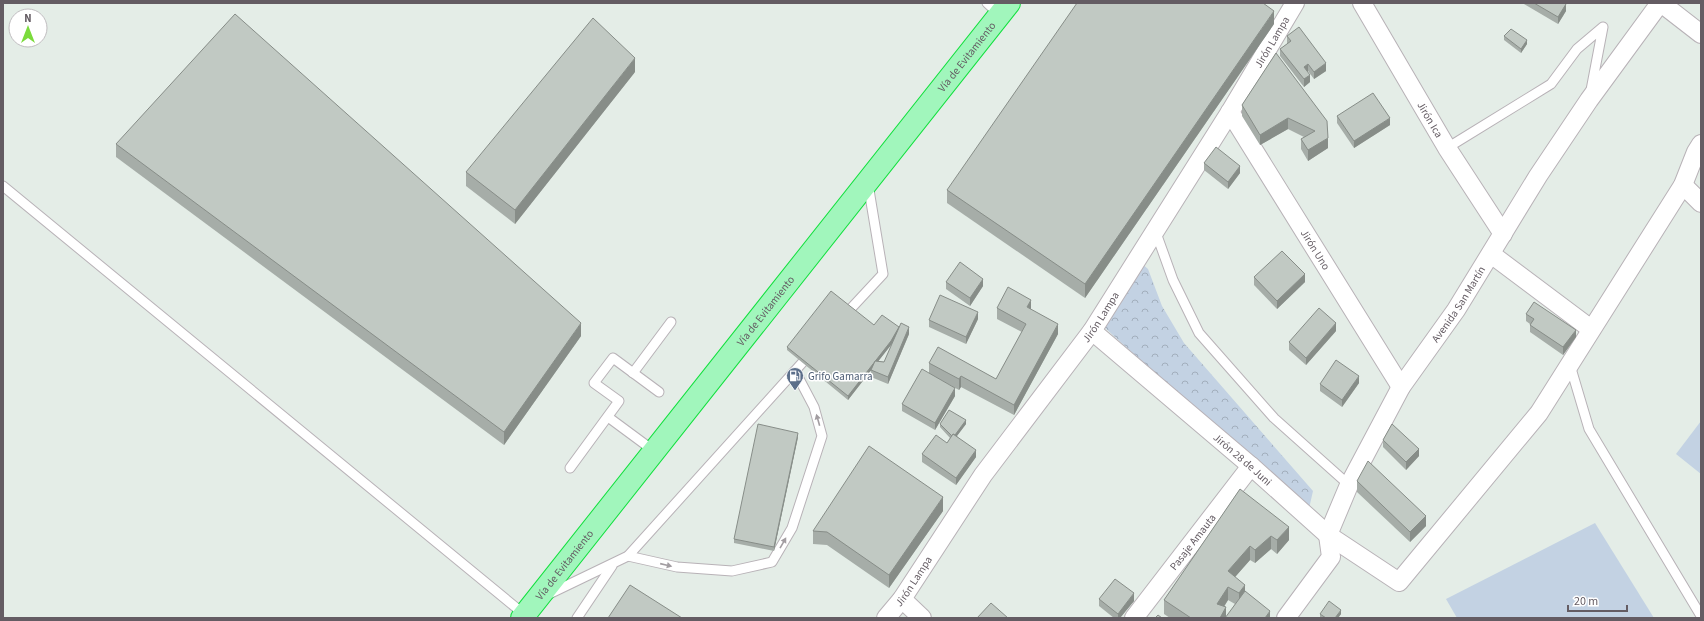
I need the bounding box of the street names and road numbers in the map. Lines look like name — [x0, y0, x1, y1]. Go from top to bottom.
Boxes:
street label: Jirón Lampa — [1251, 14, 1293, 71]
street label: Vía de Evitamiento — [934, 19, 999, 95]
street label: Jirón Ica — [1413, 99, 1446, 140]
street label: Jirón Uno — [1297, 227, 1333, 273]
street label: Avenida San Martín — [1428, 263, 1489, 346]
street label: Vía de Evitamiento — [733, 273, 798, 349]
street label: Jirón Lampa — [1079, 289, 1123, 346]
street label: Jirón 28 de Juni — [1210, 430, 1275, 489]
street label: Pasaje Amauta — [1166, 511, 1219, 574]
street label: Vía de Evitamiento — [532, 527, 597, 603]
street label: Jirón Lampa — [892, 553, 936, 610]

